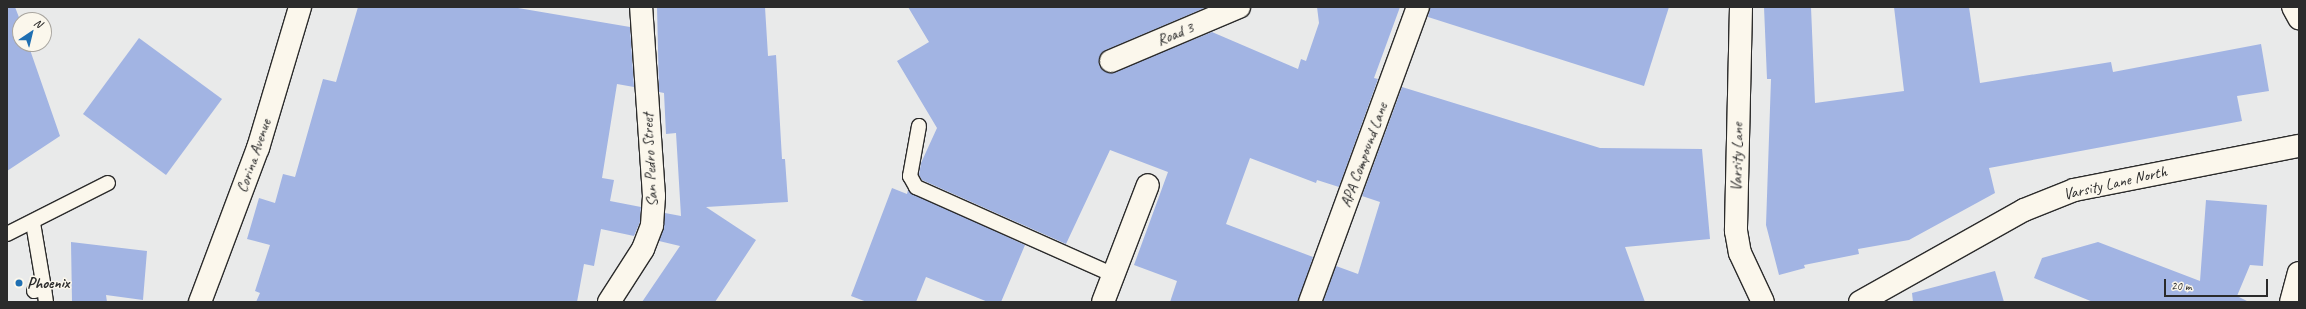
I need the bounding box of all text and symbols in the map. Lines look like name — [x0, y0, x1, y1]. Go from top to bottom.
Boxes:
north arrow — [12, 12, 52, 52]
text: N — [32, 15, 45, 31]
street label: Road 3 — [1154, 18, 1196, 50]
street label: APA Compound Lane — [1336, 100, 1392, 210]
street label: San Pedro Street — [638, 112, 662, 208]
street label: Corina Avenue — [232, 117, 276, 195]
street label: Varsity Lane — [1727, 122, 1747, 192]
street label: Varsity Lane North — [2061, 162, 2169, 204]
scale bar — [2166, 271, 2270, 297]
place label: Phoenix — [27, 273, 69, 293]
marker: Phoenix — [14, 278, 24, 288]
text: 20 m — [2171, 278, 2191, 294]

